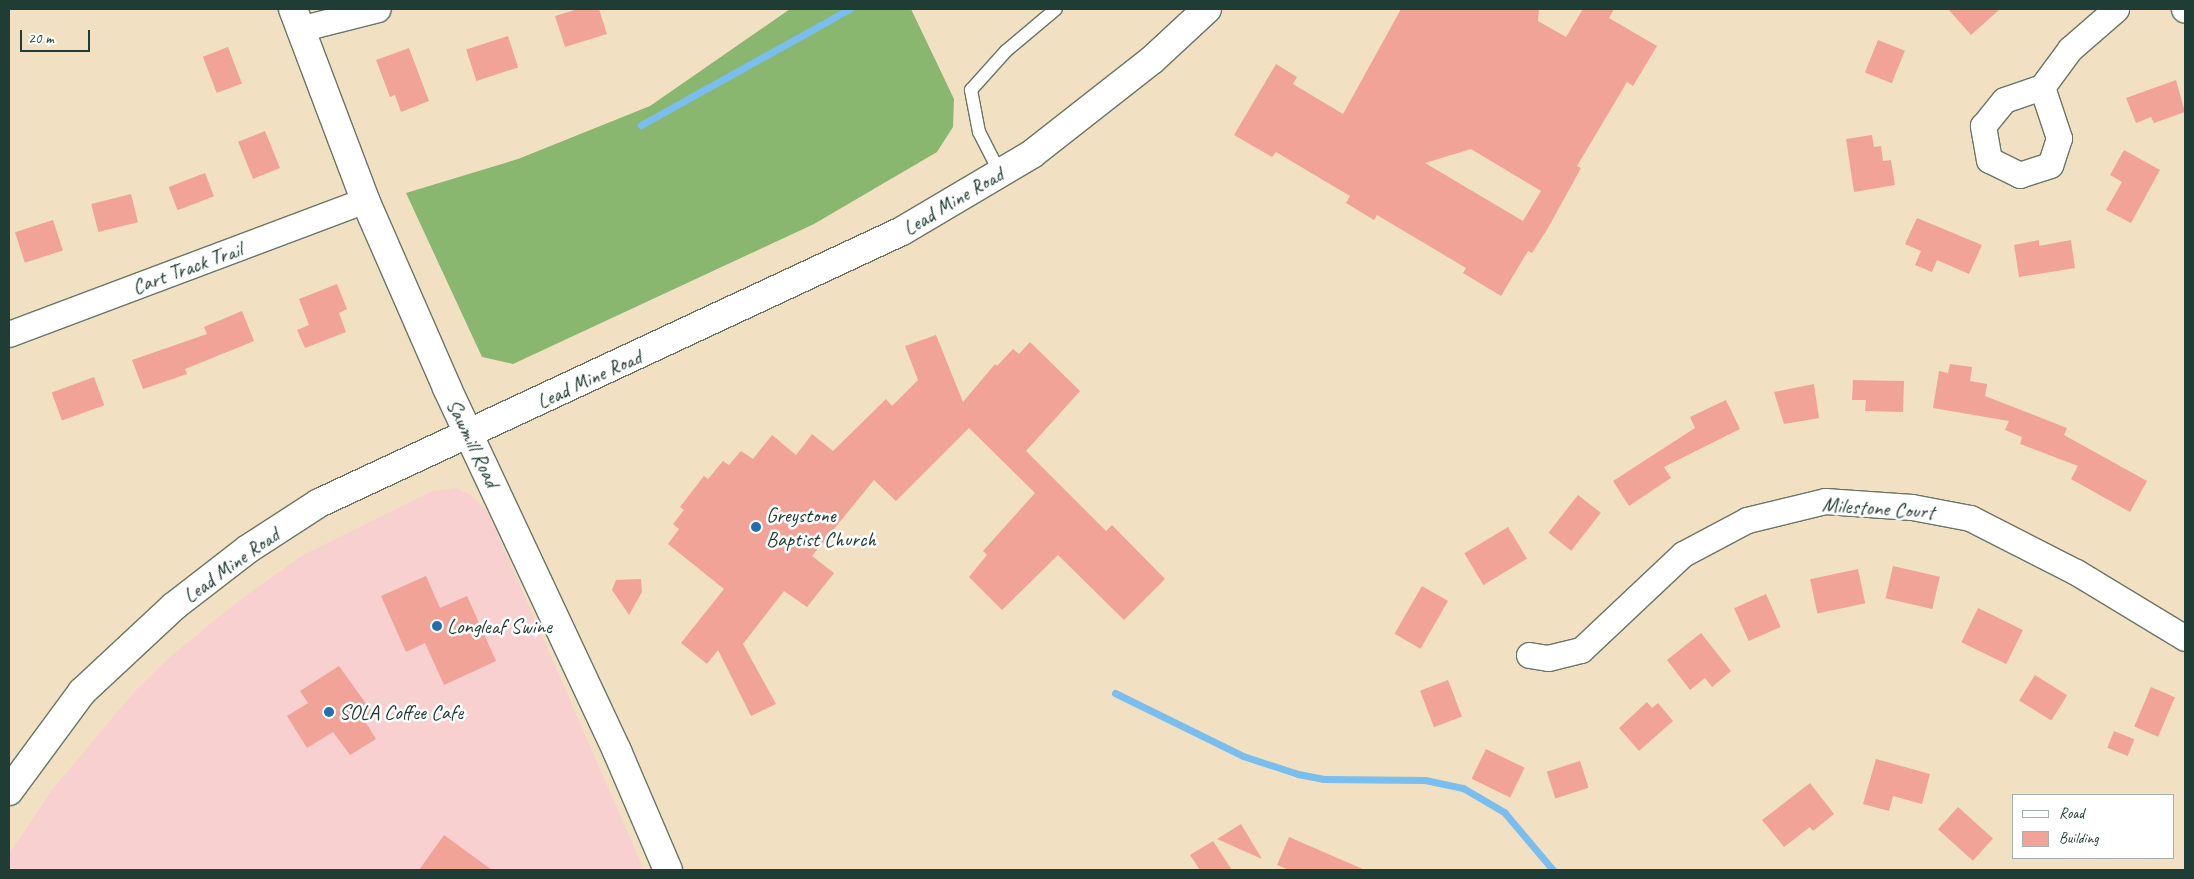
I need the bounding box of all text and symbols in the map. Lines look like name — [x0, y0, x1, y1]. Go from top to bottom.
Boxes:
scale bar — [22, 20, 92, 52]
text: 20 m — [28, 29, 54, 48]
street label: Lead Mine Road — [898, 161, 1008, 241]
street label: Cart Track Trail — [128, 236, 246, 300]
street label: Lead Mine Road — [532, 344, 646, 414]
street label: Sawmill Road — [441, 395, 505, 491]
street label: Milestone Court — [1821, 492, 1935, 524]
place label: Greystone Baptist Church — [766, 502, 877, 552]
marker: Greystone Baptist Church — [750, 521, 762, 533]
street label: Lead Mine Road — [178, 522, 284, 608]
place label: Longleaf Swine — [447, 613, 551, 639]
marker: Longleaf Swine — [431, 620, 443, 632]
place label: SOLA Coffee Cafe — [339, 699, 463, 725]
marker: SOLA Coffee Cafe — [323, 706, 335, 718]
legend — [2012, 794, 2174, 859]
text: Road — [2059, 804, 2084, 823]
text: Building — [2059, 829, 2098, 848]

